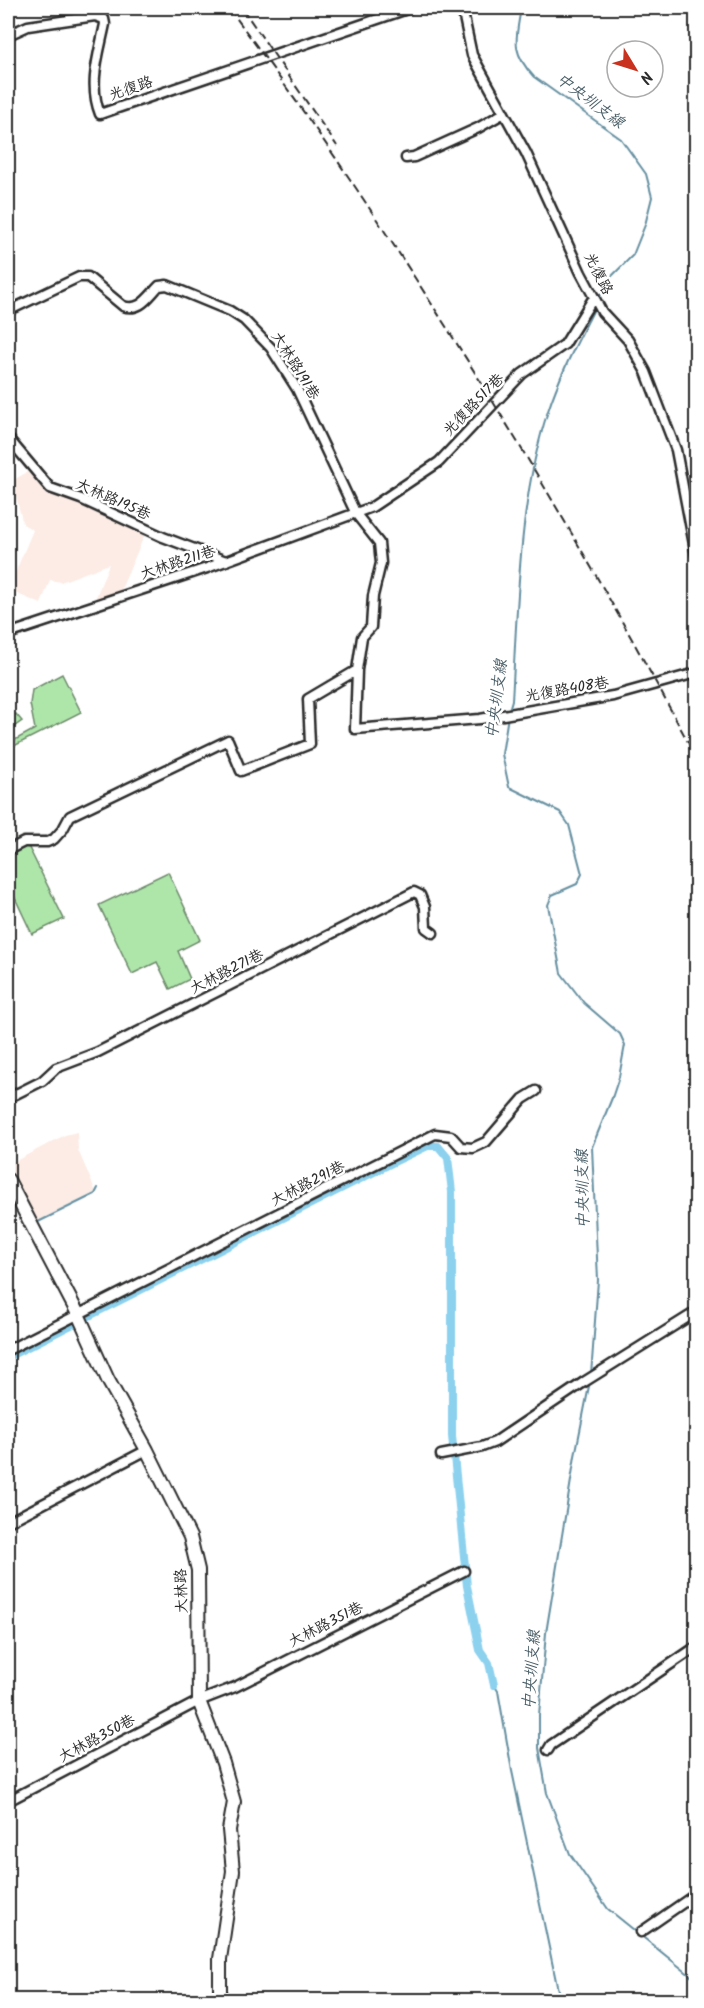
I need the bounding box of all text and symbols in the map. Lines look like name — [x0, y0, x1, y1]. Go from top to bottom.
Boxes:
north arrow — [605, 39, 665, 99]
text: N — [633, 66, 659, 89]
water label: 中央圳支線 — [551, 67, 630, 136]
street label: 光復路 — [106, 70, 156, 108]
street label: 光復路 — [577, 248, 619, 300]
street label: 大林路191巷 — [264, 327, 326, 405]
street label: 光復路517巷 — [438, 368, 510, 442]
street label: 大林路195巷 — [72, 473, 154, 527]
street label: 大林路211巷 — [137, 540, 219, 586]
water label: 中央圳支線 — [480, 657, 514, 740]
street label: 光復路408巷 — [523, 671, 611, 709]
street label: 大林路271巷 — [186, 943, 268, 1001]
water label: 中央圳支線 — [570, 1148, 596, 1229]
street label: 大林路291巷 — [267, 1155, 349, 1213]
street label: 大林路 — [169, 1568, 195, 1614]
street label: 大林路351巷 — [284, 1596, 368, 1654]
water label: 中央圳支線 — [517, 1628, 547, 1711]
street label: 大林路350巷 — [54, 1709, 140, 1769]

